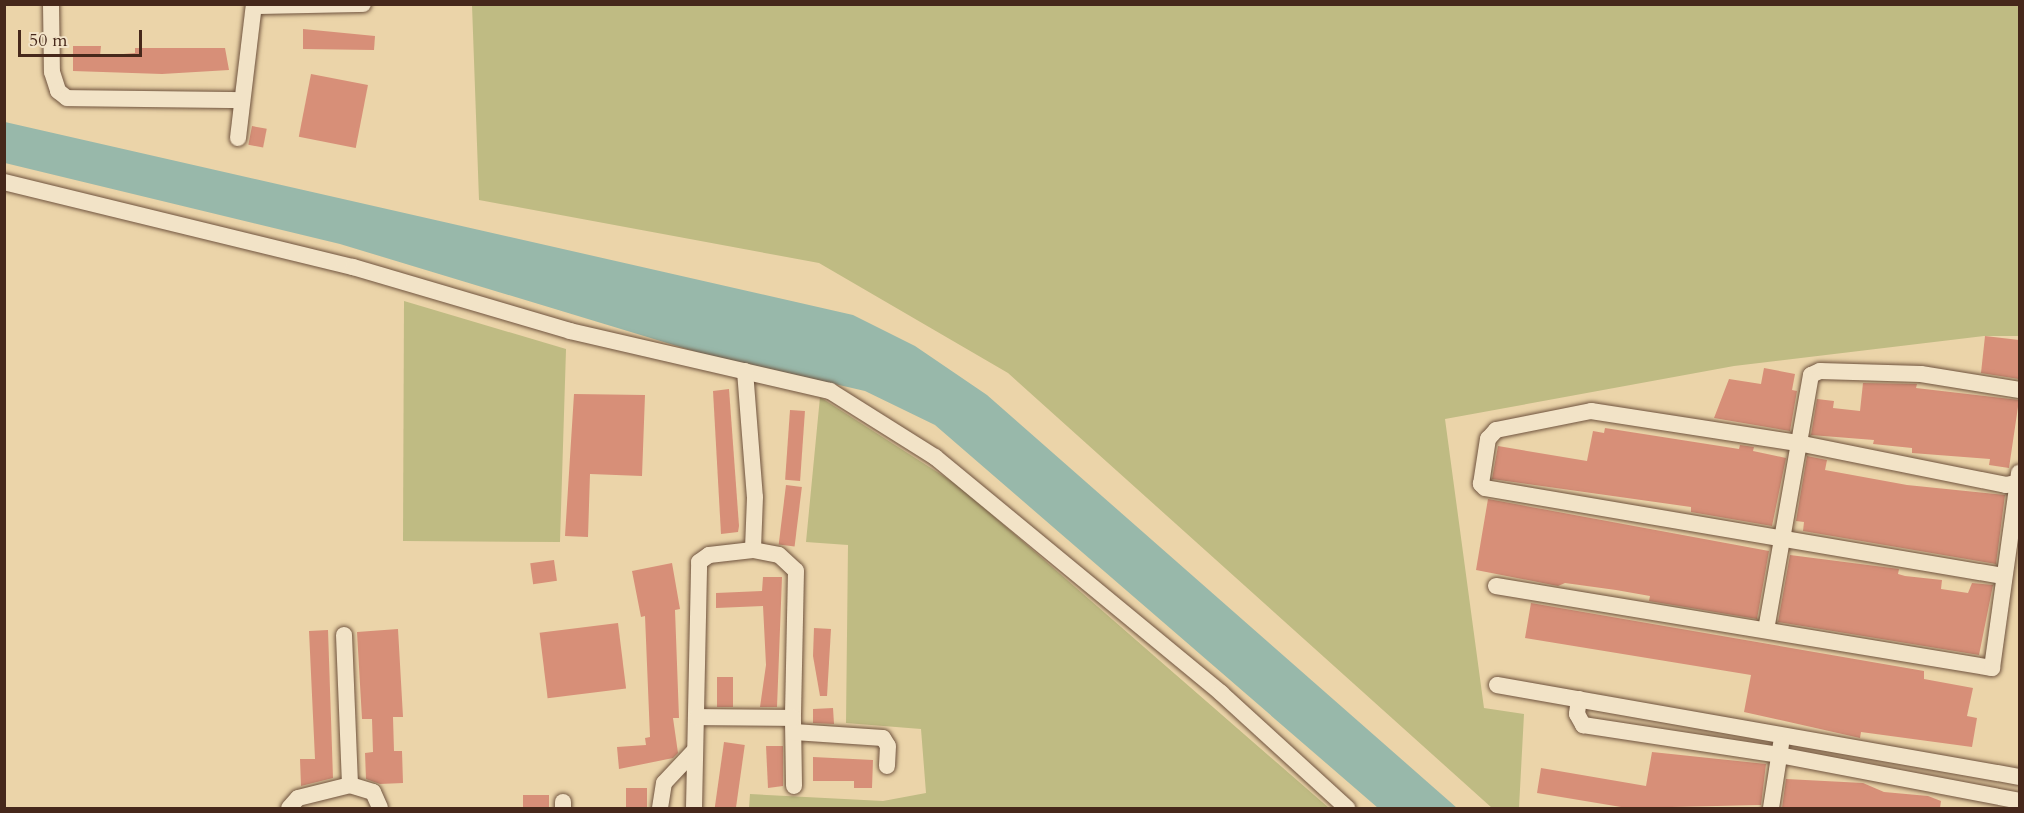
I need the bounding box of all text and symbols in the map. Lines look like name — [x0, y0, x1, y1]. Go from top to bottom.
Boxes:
scale bar — [21, 18, 146, 56]
text: 50 m — [29, 28, 68, 53]

